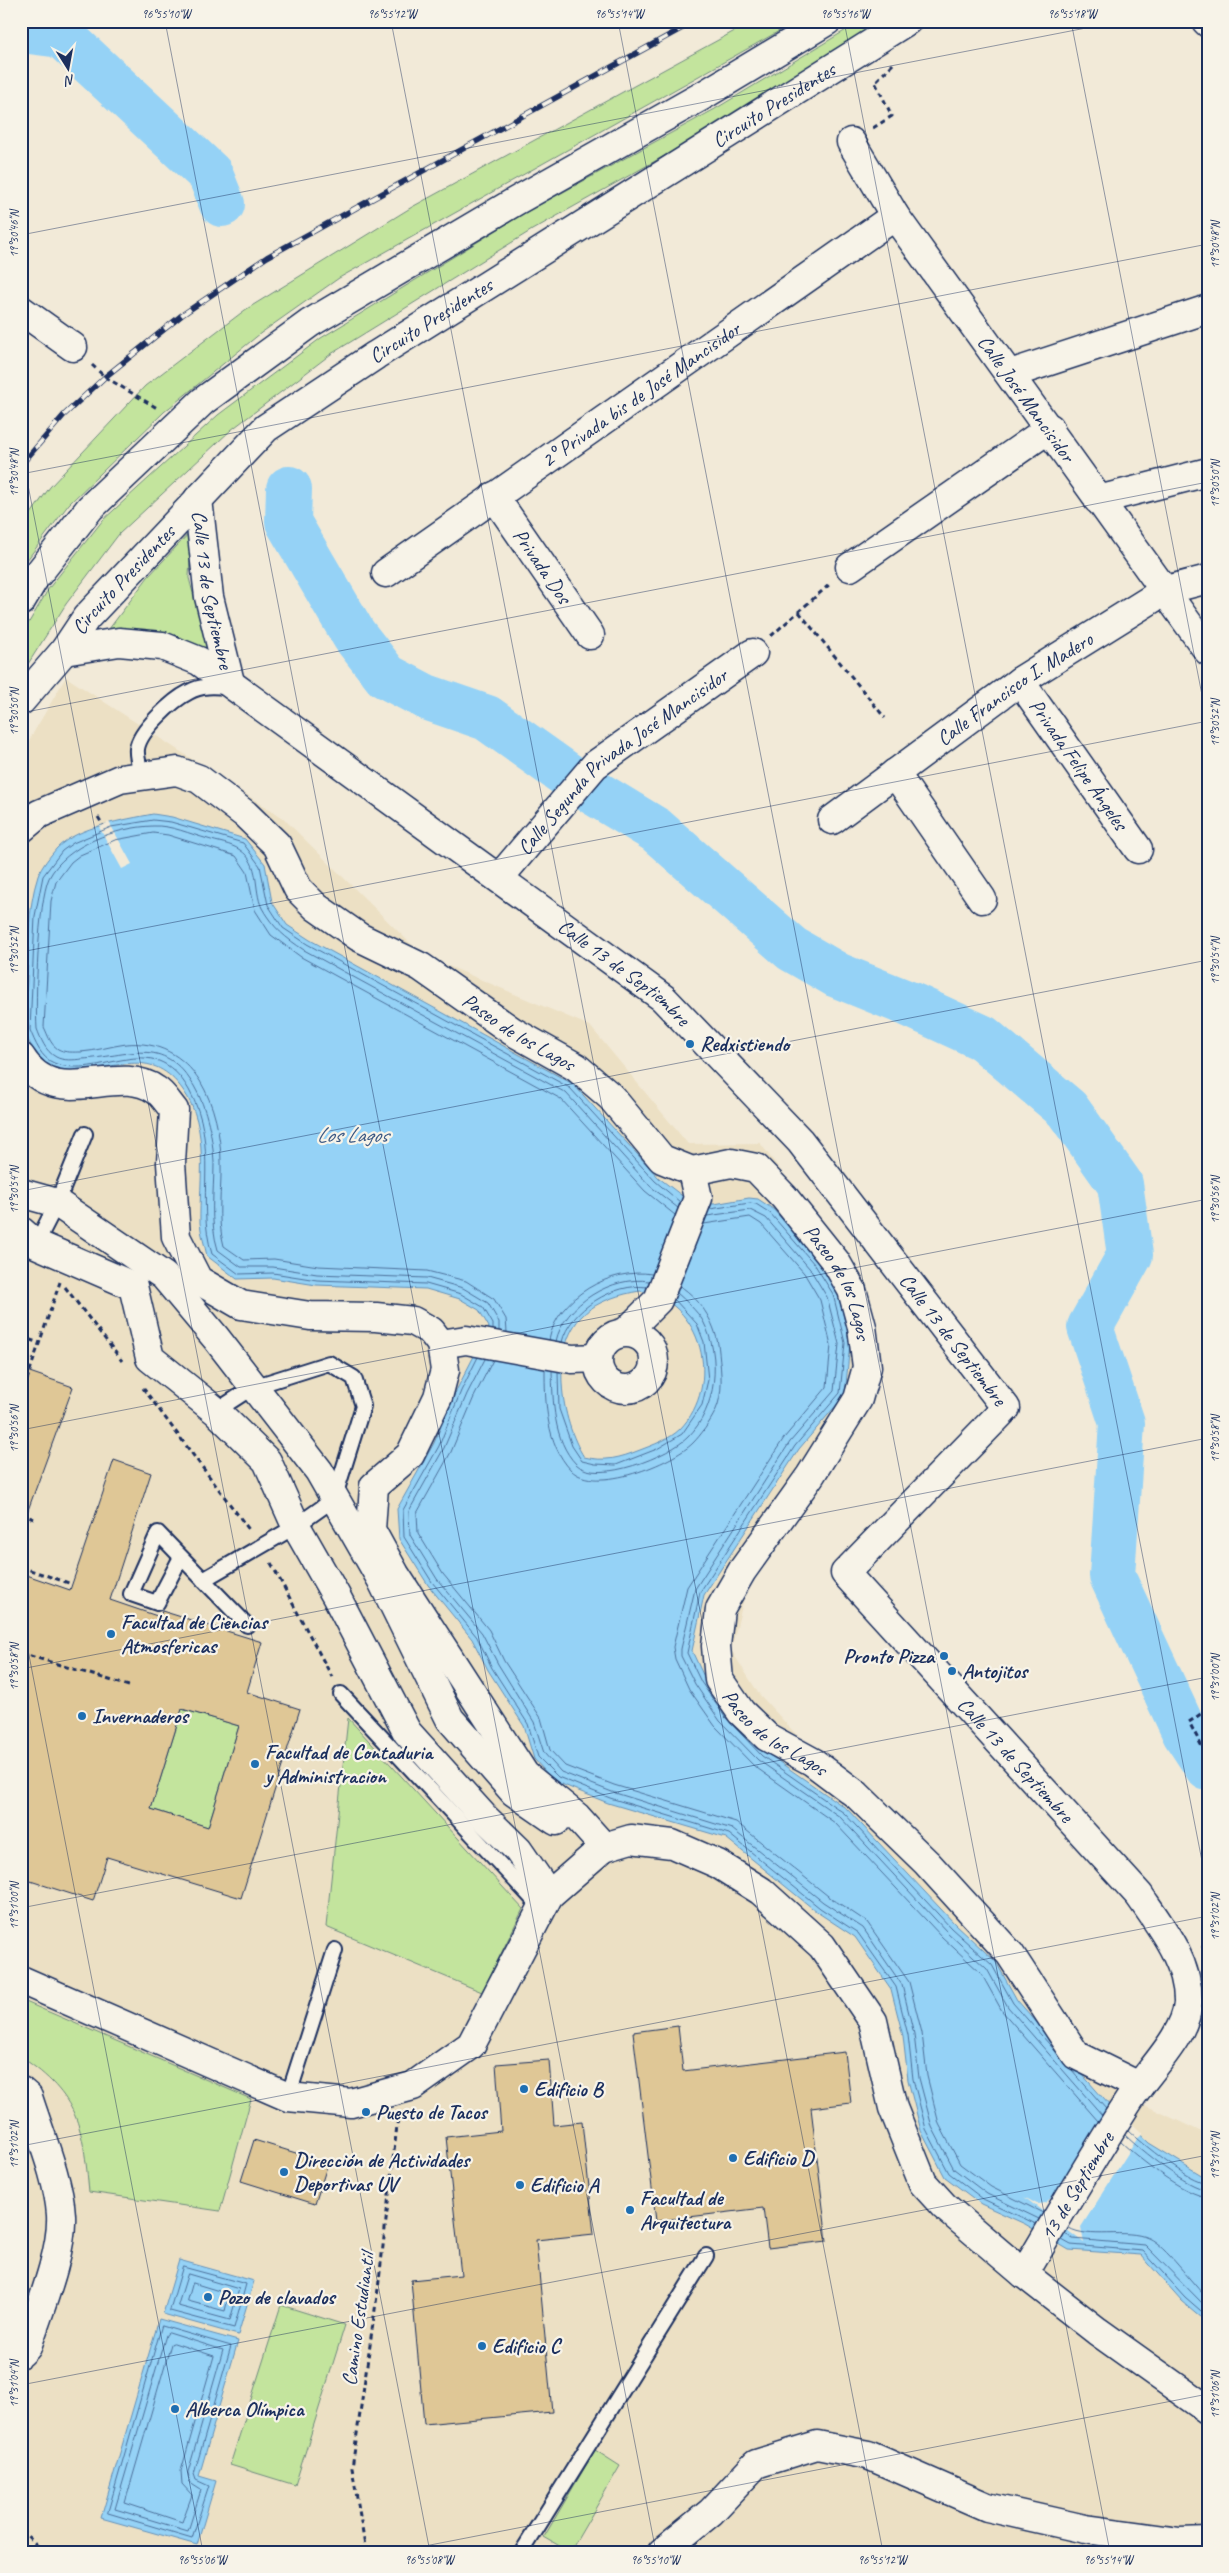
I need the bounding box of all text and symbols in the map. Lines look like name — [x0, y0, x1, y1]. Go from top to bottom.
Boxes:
text: 96°55'10"W — [142, 6, 193, 22]
text: 96°55'12"W — [368, 6, 419, 22]
text: 96°55'14"W — [595, 6, 646, 22]
text: 96°55'16"W — [821, 6, 872, 22]
text: 96°55'18"W — [1048, 6, 1099, 22]
north arrow — [42, 42, 92, 92]
street label: Circuito Presidentes — [707, 56, 842, 153]
text: N — [62, 71, 76, 90]
text: 19°30'46"N — [6, 209, 22, 258]
text: 19°30'48"N — [1207, 220, 1223, 269]
street label: Circuito Presidentes — [364, 271, 499, 369]
street label: 2° Privada bis de José Mancisidor — [536, 315, 746, 473]
street label: Calle José Mancisidor — [972, 330, 1082, 468]
text: 19°30'48"N — [6, 448, 22, 497]
text: 19°30'50"N — [1207, 459, 1223, 508]
street label: Calle 13 de Septiembre — [186, 509, 240, 673]
street label: Circuito Presidentes — [66, 518, 182, 639]
street label: Privada Dos — [507, 523, 578, 610]
street label: Calle Francisco I. Madero — [931, 625, 1099, 751]
street label: Calle Segunda Privada José Mancisidor — [511, 661, 734, 860]
text: 19°30'50"N — [6, 687, 22, 736]
street label: Privada Felipe Ángeles — [1024, 694, 1135, 837]
text: 19°30'52"N — [1207, 698, 1223, 747]
street label: Calle 13 de Septiembre — [553, 913, 697, 1032]
text: 19°30'52"N — [6, 926, 22, 975]
text: 19°30'54"N — [1207, 936, 1223, 985]
street label: Paseo de los Lagos — [457, 987, 581, 1078]
place label: Redxistiendo — [700, 1031, 792, 1057]
marker: Redxistiendo — [684, 1038, 696, 1050]
water label: Los Lagos — [316, 1121, 391, 1149]
text: 19°30'54"N — [6, 1165, 22, 1214]
text: 19°30'56"N — [1207, 1175, 1223, 1224]
street label: Paseo de los Lagos — [798, 1219, 877, 1343]
street label: Calle 13 de Septiembre — [894, 1268, 1013, 1412]
text: 19°30'56"N — [6, 1404, 22, 1453]
text: 19°30'58"N — [1207, 1414, 1223, 1463]
place label: Facultad de Ciencias Atmosfericas — [121, 1609, 270, 1659]
marker: Facultad de Ciencias Atmosfericas — [105, 1628, 117, 1640]
text: 19°30'58"N — [6, 1642, 22, 1691]
place label: Pronto Pizza — [843, 1643, 936, 1669]
marker: Pronto Pizza — [938, 1650, 950, 1662]
text: 19°31'00"N — [1207, 1653, 1223, 1702]
place label: Antojitos — [962, 1658, 1030, 1684]
marker: Antojitos — [946, 1665, 958, 1677]
street label: Paseo de los Lagos — [716, 1685, 834, 1782]
street label: Calle 13 de Septiembre — [952, 1692, 1080, 1829]
place label: Invernaderos — [92, 1703, 190, 1729]
marker: Invernaderos — [76, 1710, 88, 1722]
place label: Facultad de Contaduria y Administracion — [263, 1739, 434, 1789]
marker: Facultad de Contaduria y Administracion — [249, 1758, 261, 1770]
text: 19°31'00"N — [6, 1881, 22, 1930]
text: 19°31'02"N — [1207, 1892, 1223, 1941]
place label: Edificio B — [534, 2076, 605, 2102]
marker: Edificio B — [518, 2083, 530, 2095]
place label: Puesto de Tacos — [376, 2099, 489, 2125]
marker: Puesto de Tacos — [360, 2106, 372, 2118]
text: 19°31'02"N — [6, 2120, 22, 2169]
street label: 13 de Septiembre — [1034, 2126, 1120, 2245]
text: 19°31'04"N — [1207, 2131, 1223, 2180]
place label: Edificio D — [743, 2145, 816, 2171]
place label: Dirección de Actividades Deportivas UV — [294, 2147, 472, 2197]
marker: Edificio D — [727, 2152, 739, 2164]
marker: Dirección de Actividades Deportivas UV — [278, 2166, 290, 2178]
place label: Edificio A — [530, 2172, 600, 2198]
marker: Edificio A — [514, 2179, 526, 2191]
place label: Facultad de Arquitectura — [640, 2185, 732, 2235]
marker: Facultad de Arquitectura — [624, 2204, 636, 2216]
street label: Camino Estudiantil — [336, 2247, 381, 2387]
place label: Pozo de clavados — [218, 2284, 337, 2310]
marker: Pozo de clavados — [202, 2291, 214, 2303]
place label: Edificio C — [492, 2333, 563, 2359]
marker: Edificio C — [476, 2340, 488, 2352]
text: 19°31'04"N — [6, 2359, 22, 2408]
text: 19°31'06"N — [1207, 2370, 1223, 2419]
place label: Alberca Olímpica — [185, 2396, 305, 2422]
marker: Alberca Olímpica — [169, 2403, 181, 2415]
text: 96°55'06"W — [178, 2552, 229, 2568]
text: 96°55'08"W — [405, 2552, 456, 2568]
text: 96°55'10"W — [631, 2552, 682, 2568]
text: 96°55'12"W — [858, 2552, 909, 2568]
text: 96°55'14"W — [1084, 2552, 1135, 2568]

